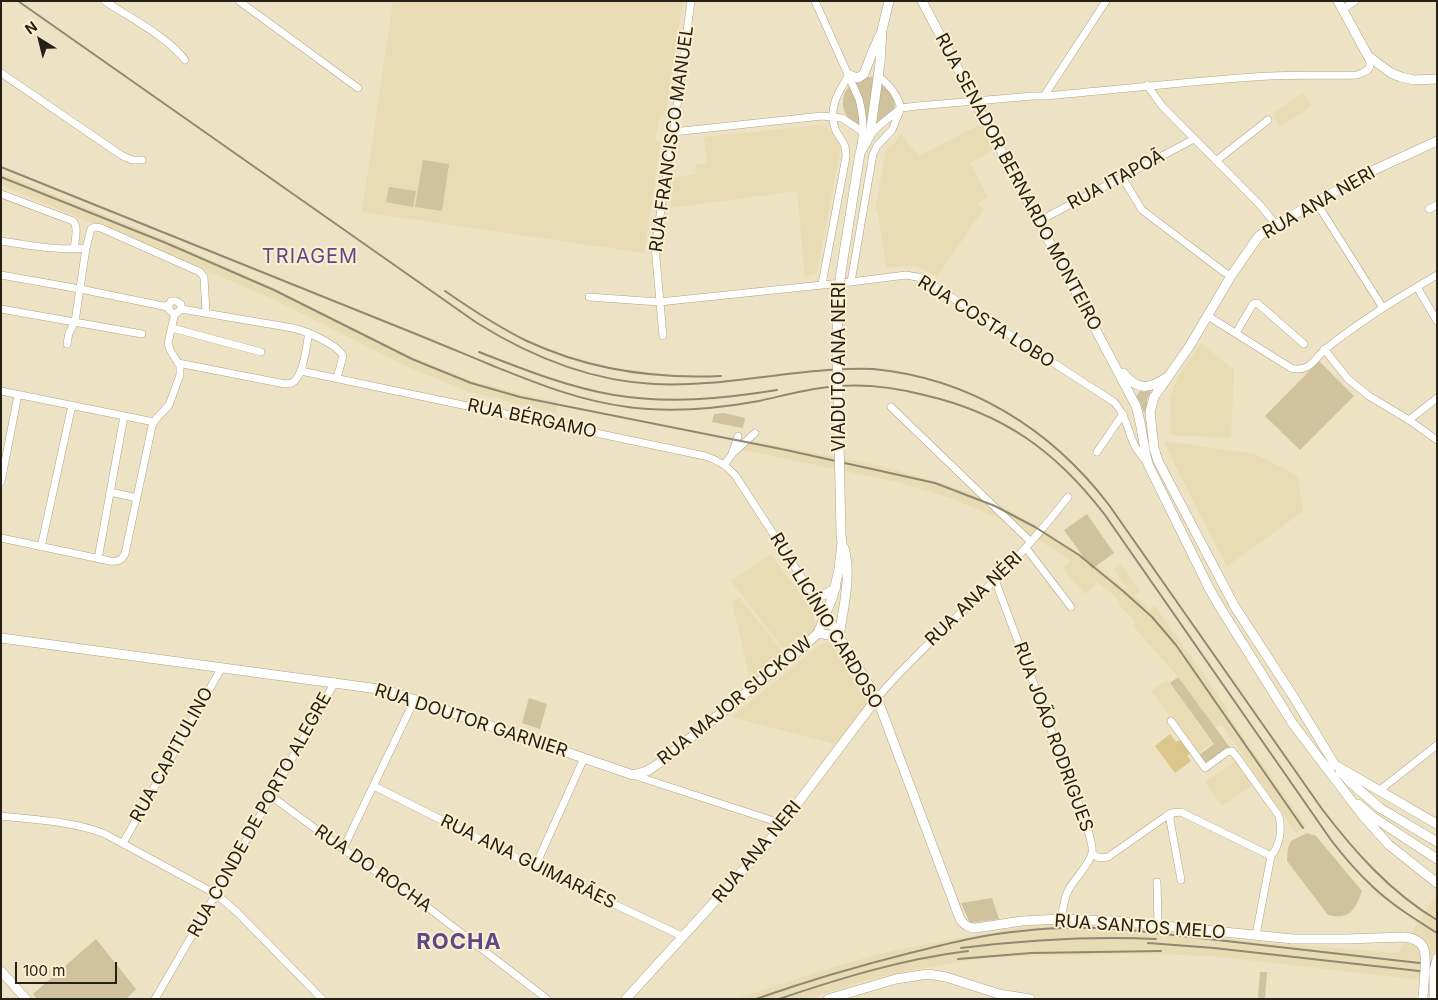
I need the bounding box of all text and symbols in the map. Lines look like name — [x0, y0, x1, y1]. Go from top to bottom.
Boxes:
north arrow — [15, 15, 65, 65]
text: N — [22, 17, 40, 37]
street label: RUA FRANCISCO MANUEL — [645, 24, 699, 254]
street label: RUA SENADOR BERNARDO MONTEIRO — [930, 30, 1106, 334]
street label: RUA ITAPOÃ — [1064, 145, 1168, 215]
street label: RUA ANA NERI — [1259, 162, 1379, 244]
district label: TRIAGEM — [261, 245, 359, 269]
street label: RUA COSTA LOBO — [914, 271, 1058, 373]
street label: VIADUTO ANA NERI — [829, 282, 851, 452]
street label: RUA BÉRGAMO — [465, 395, 599, 443]
street label: RUA LICÍNIO CARDOSO — [765, 529, 887, 713]
street label: RUA ANA NÉRI — [921, 547, 1027, 651]
street label: RUA MAJOR SUCKOW — [653, 632, 817, 770]
street label: RUA JOÃO RODRIGUES — [1009, 639, 1097, 835]
street label: RUA DOUTOR GARNIER — [372, 680, 570, 762]
street label: RUA CAPITULINO — [126, 684, 218, 826]
street label: RUA CONDE DE PORTO ALEGRE — [184, 689, 336, 941]
street label: RUA ANA NERI — [708, 797, 806, 907]
street label: RUA ANA GUIMARÃES — [437, 810, 619, 914]
street label: RUA DO ROCHA — [310, 821, 436, 917]
street label: RUA SANTOS MELO — [1054, 910, 1226, 944]
district label: ROCHA — [416, 929, 502, 955]
scale bar — [18, 952, 120, 984]
text: 100 m — [23, 961, 65, 980]

